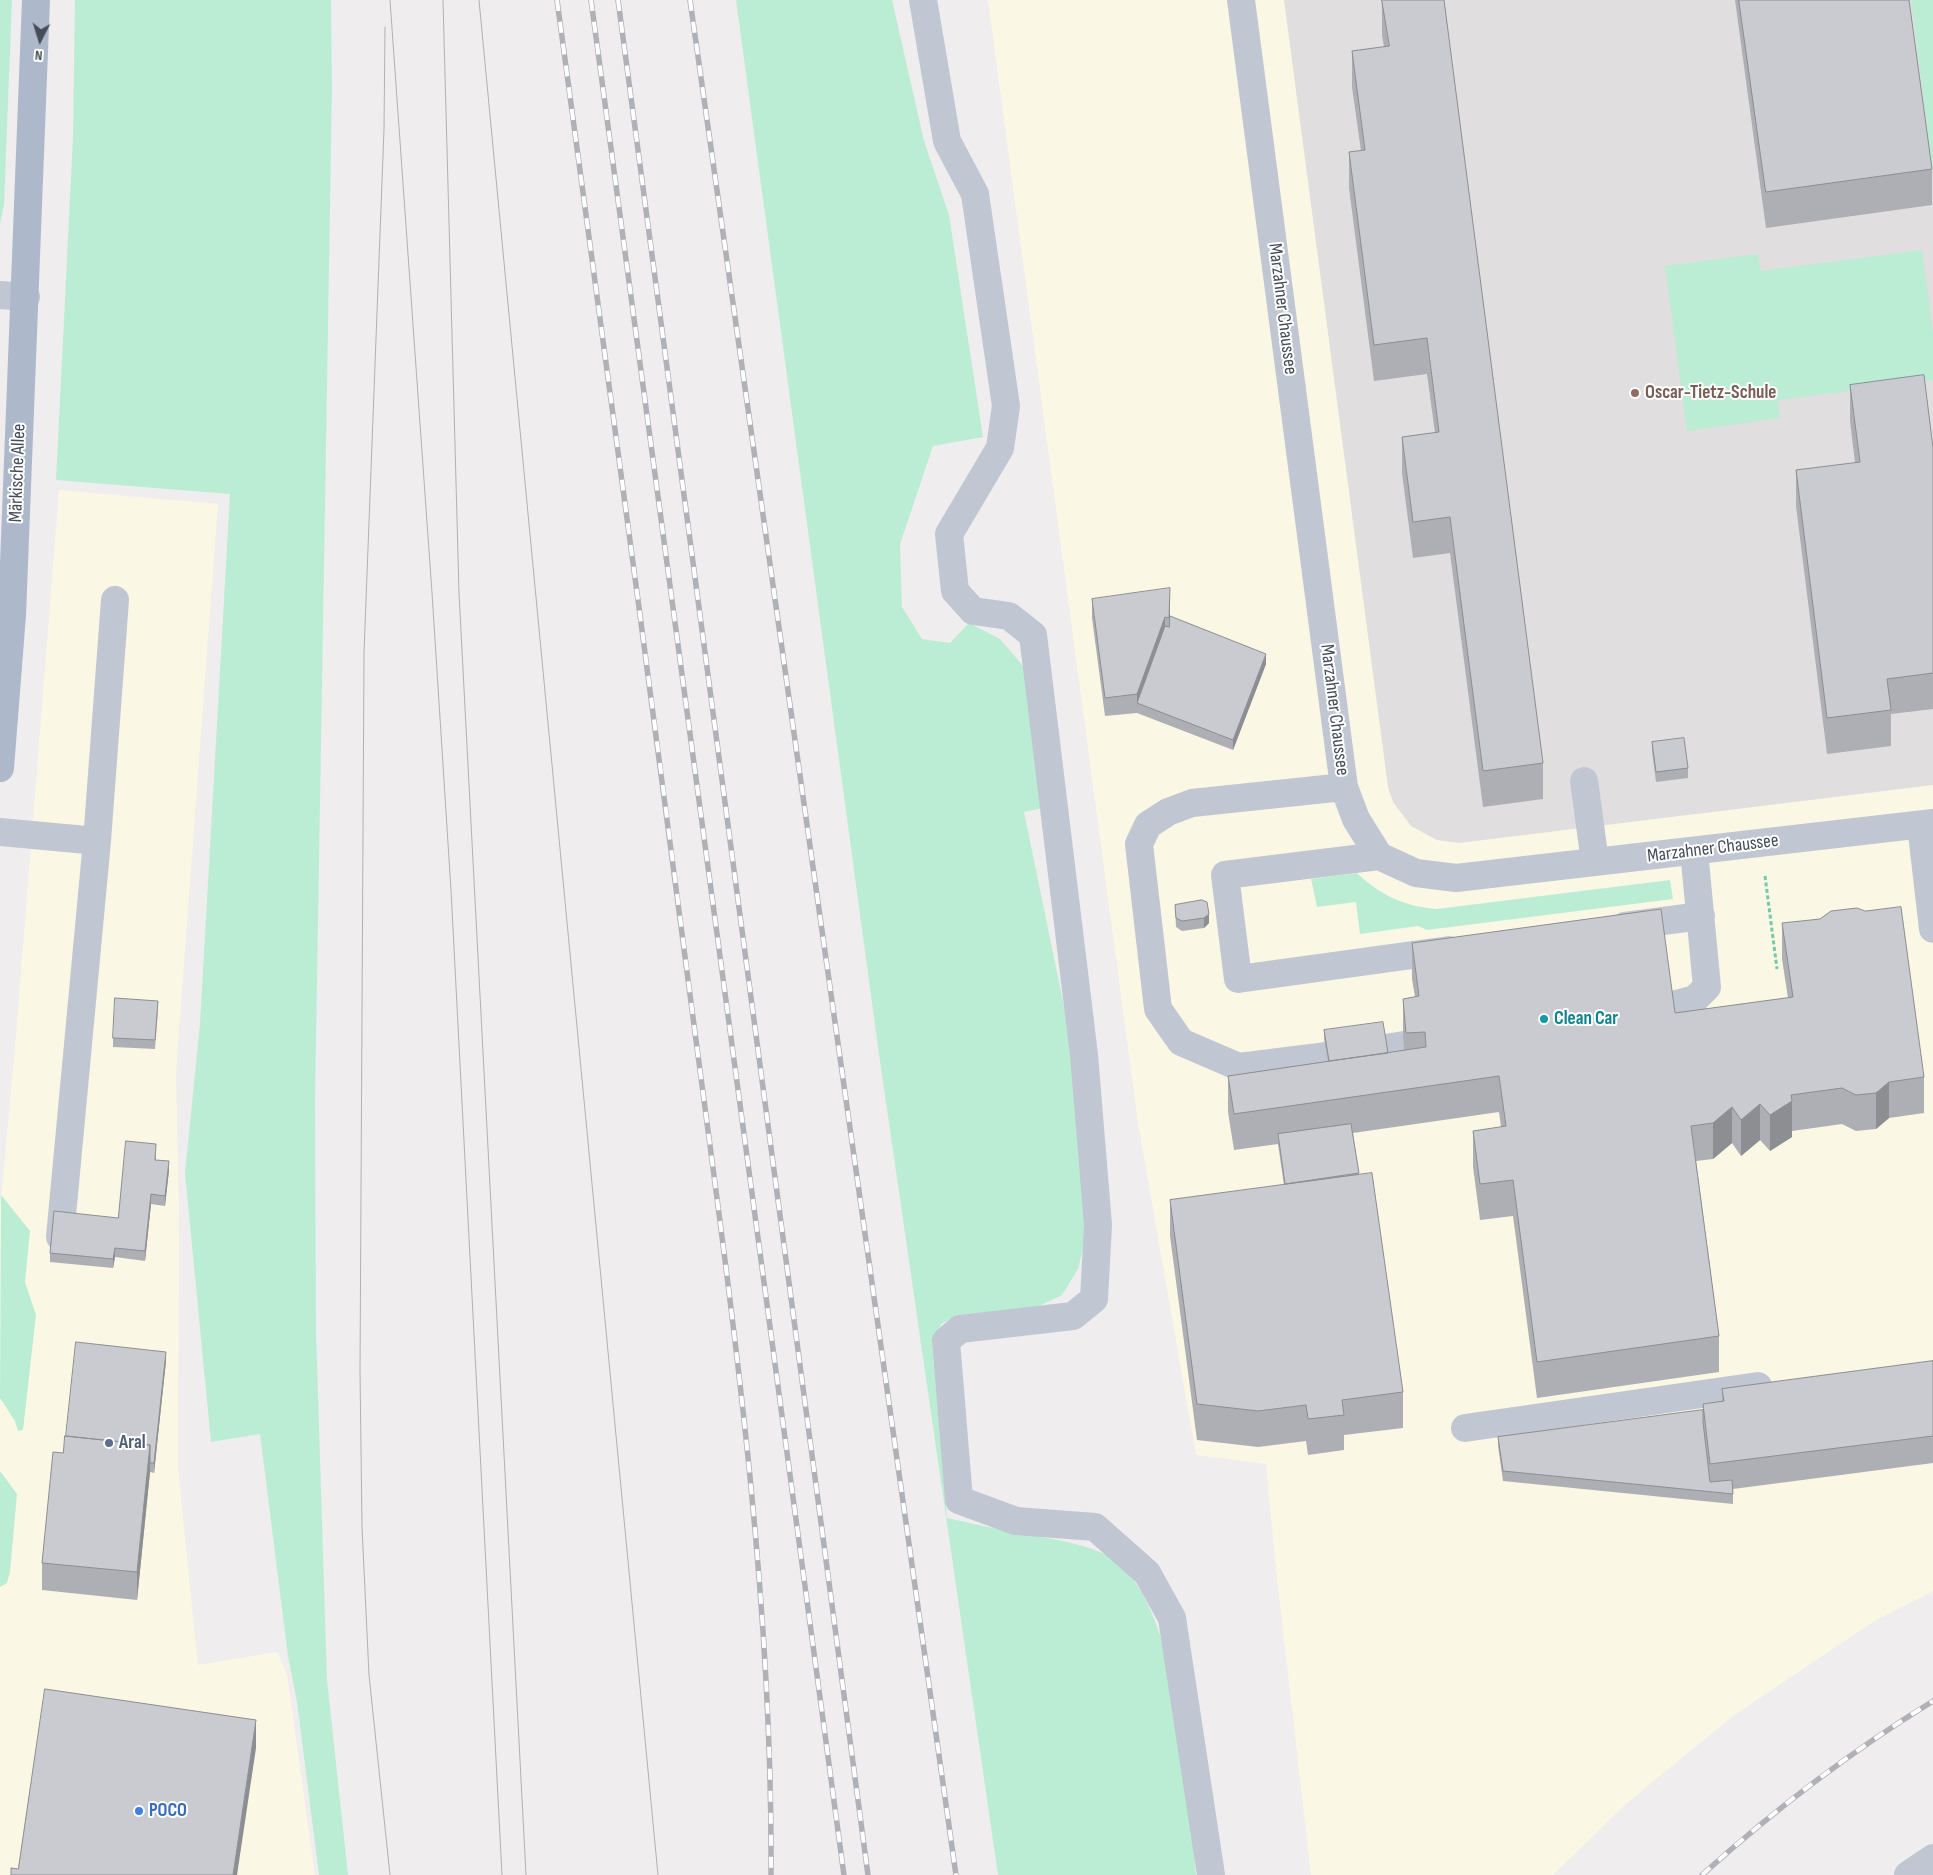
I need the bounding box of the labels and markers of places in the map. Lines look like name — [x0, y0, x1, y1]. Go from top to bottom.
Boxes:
place label: Oscar-Tietz-Schule — [1645, 382, 1776, 404]
marker: Oscar-Tietz-Schule — [1629, 387, 1641, 399]
place label: Clean Car — [1554, 1008, 1618, 1030]
marker: Clean Car — [1538, 1013, 1550, 1025]
place label: Aral — [119, 1432, 146, 1454]
marker: Aral — [103, 1437, 115, 1449]
place label: POCO — [149, 1800, 187, 1822]
marker: POCO — [133, 1805, 145, 1817]

